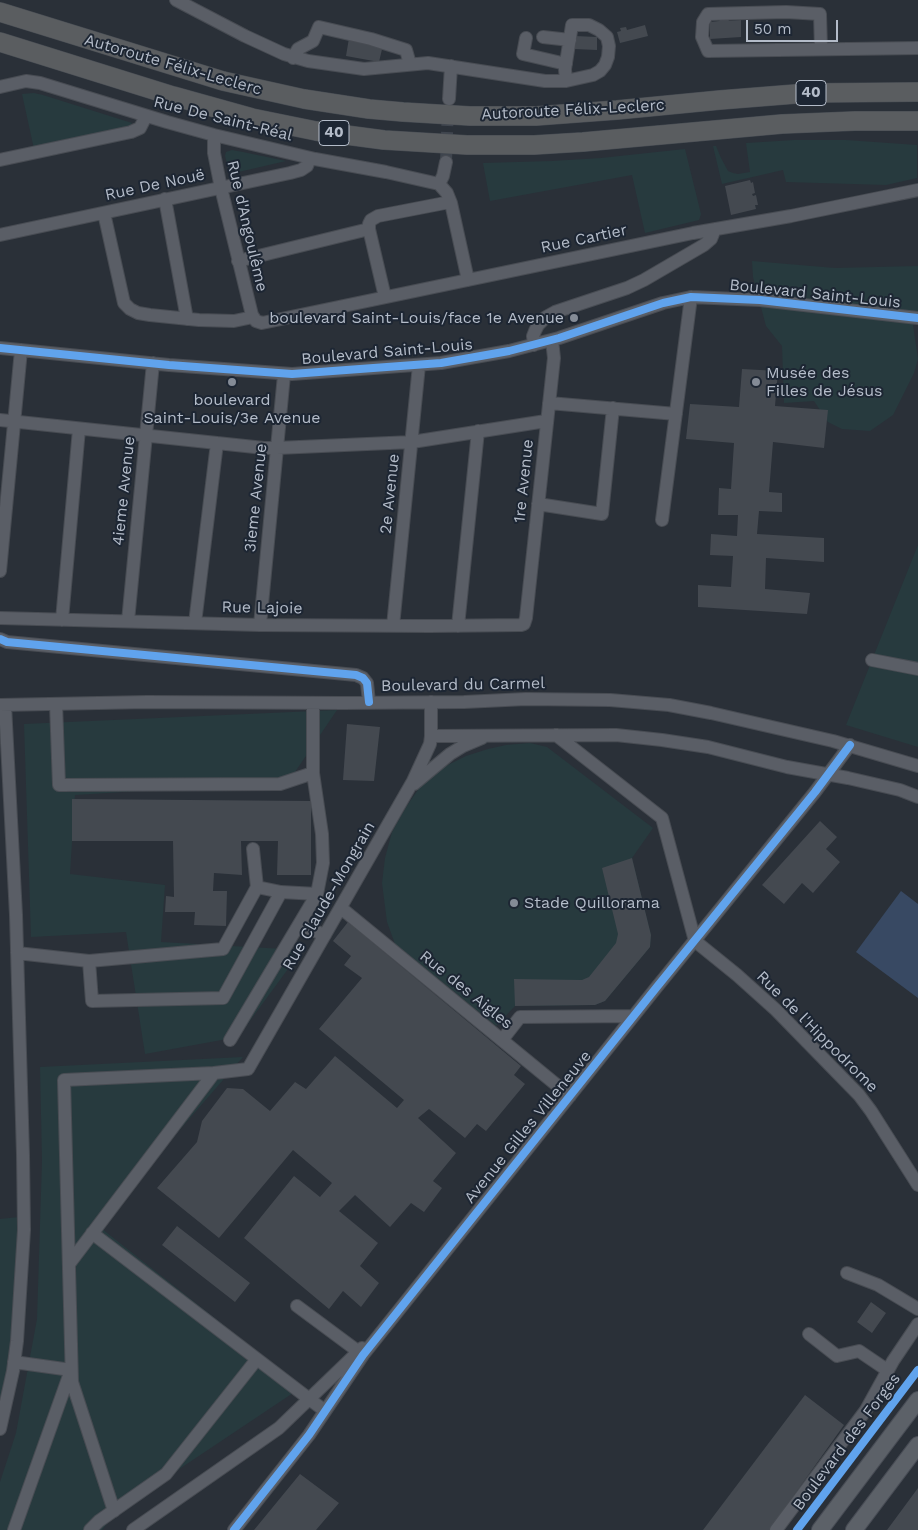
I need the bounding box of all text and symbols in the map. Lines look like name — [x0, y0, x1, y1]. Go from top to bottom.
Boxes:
scale bar — [748, 10, 840, 42]
text: 50 m — [754, 20, 791, 38]
street label: Autoroute Félix-Leclerc — [82, 30, 264, 100]
road number: 40 — [796, 80, 826, 106]
street label: Rue De Saint-Réal — [151, 92, 295, 146]
street label: Autoroute Félix-Leclerc — [481, 96, 665, 124]
road number: 40 — [319, 120, 349, 146]
street label: Rue d'Angoulême — [223, 158, 271, 294]
street label: Rue De Nouë — [103, 165, 207, 205]
street label: Rue Cartier — [539, 220, 629, 258]
street label: Boulevard Saint-Louis — [728, 275, 902, 313]
place label: boulevard Saint-Louis/face 1e Avenue — [269, 308, 564, 328]
marker: boulevard Saint-Louis/face 1e Avenue — [568, 312, 580, 324]
street label: Boulevard Saint-Louis — [300, 335, 474, 369]
place label: Musée des Filles de Jésus — [766, 363, 883, 401]
marker: boulevard Saint-Louis/3e Avenue — [226, 376, 238, 388]
marker: Musée des Filles de Jésus — [750, 376, 762, 388]
place label: boulevard Saint-Louis/3e Avenue — [144, 390, 320, 428]
street label: 4ieme Avenue — [109, 435, 139, 547]
street label: 1re Avenue — [510, 438, 538, 524]
street label: 3ieme Avenue — [241, 443, 271, 553]
street label: 2e Avenue — [376, 453, 404, 535]
street label: Rue Lajoie — [221, 598, 303, 618]
street label: Boulevard du Carmel — [381, 674, 545, 696]
street label: Rue Claude-Mongrain — [279, 818, 379, 974]
place label: Stade Quillorama — [524, 893, 660, 913]
marker: Stade Quillorama — [508, 897, 520, 909]
street label: Rue des Aigles — [416, 947, 516, 1033]
street label: Rue de l'Hippodrome — [752, 967, 882, 1097]
street label: Avenue Gilles Villeneuve — [460, 1047, 596, 1207]
street label: Boulevard des Forges — [789, 1370, 905, 1514]

